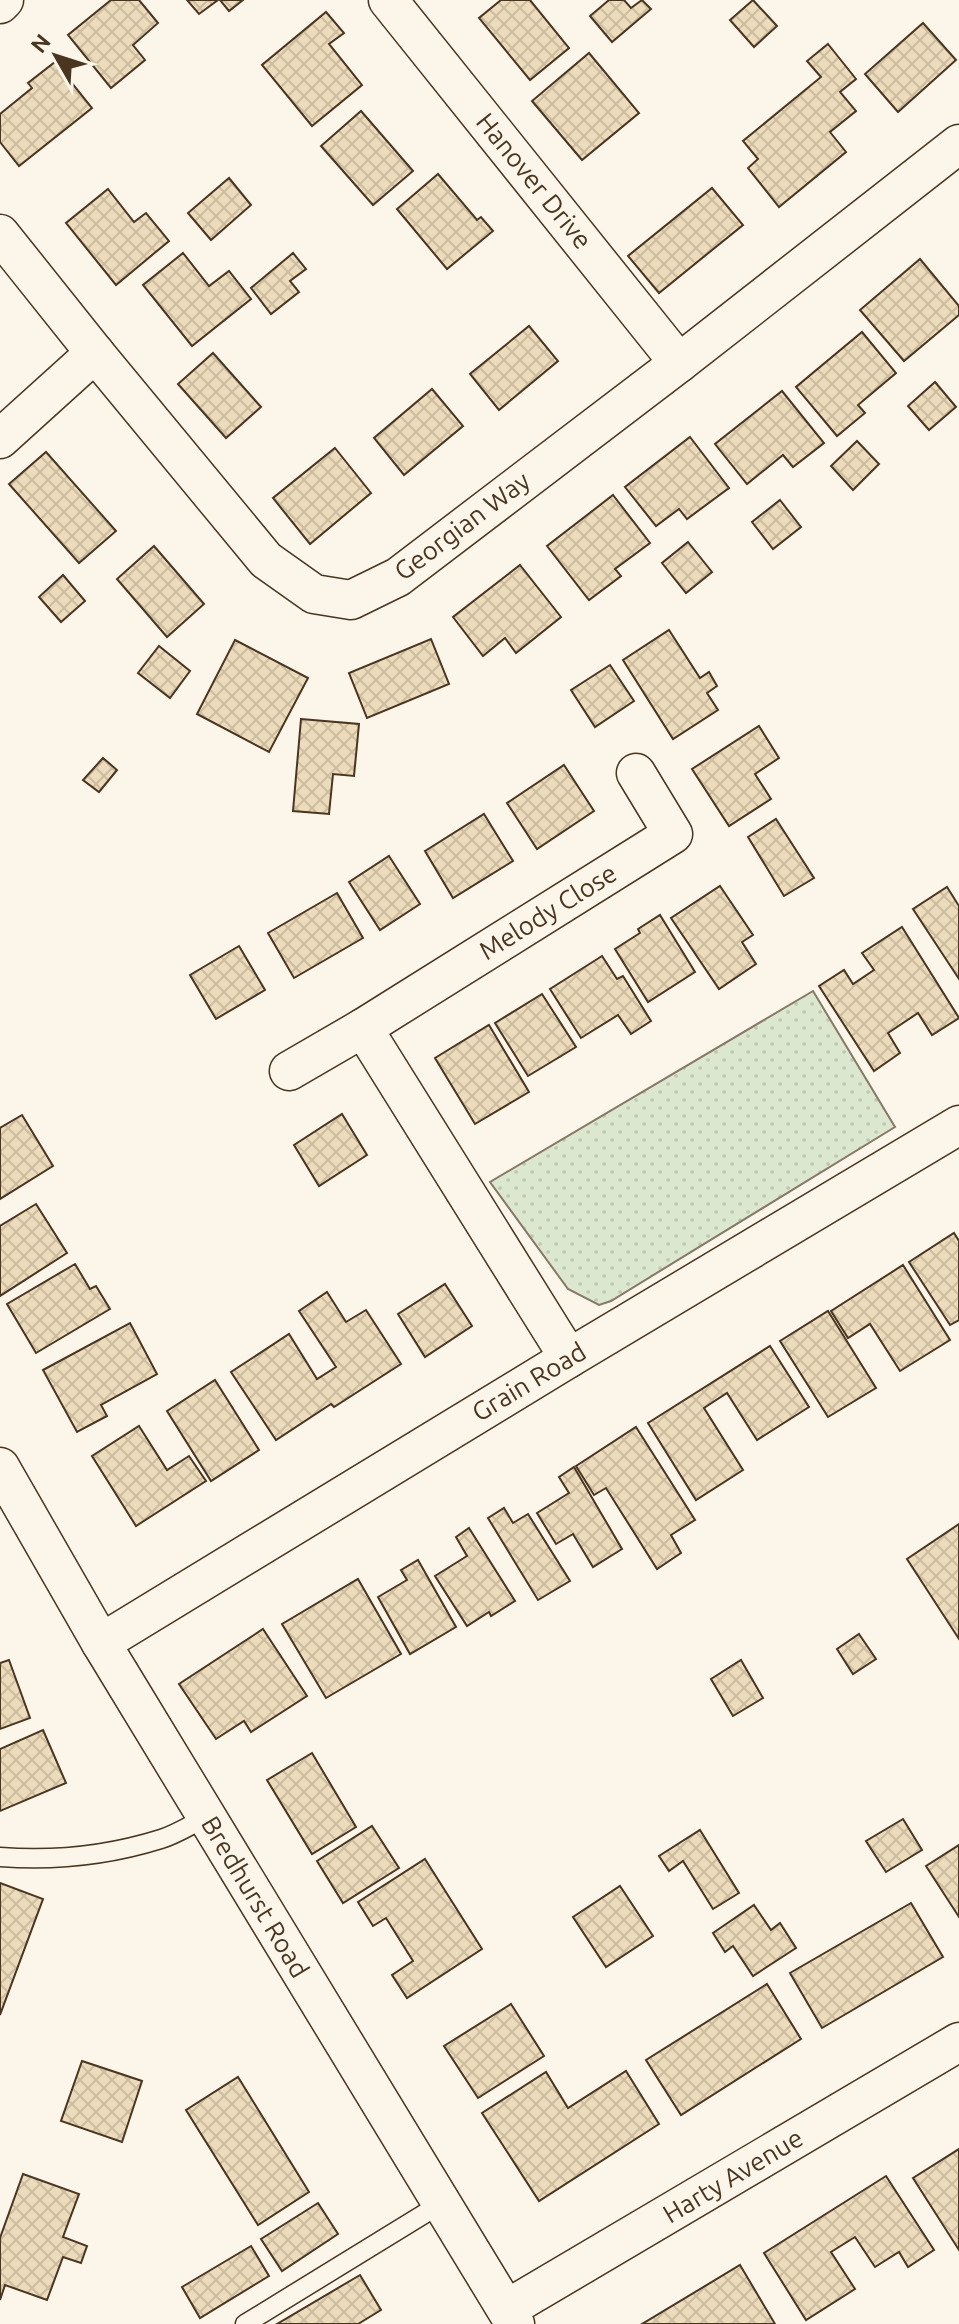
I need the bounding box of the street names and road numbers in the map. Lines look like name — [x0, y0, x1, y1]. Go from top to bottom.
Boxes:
street label: Hanover Drive — [471, 107, 598, 254]
street label: Georgian Way — [388, 465, 535, 586]
street label: Melody Close — [474, 858, 622, 965]
street label: Grain Road — [467, 1336, 591, 1427]
street label: Bredhurst Road — [196, 1811, 315, 1983]
street label: Harty Avenue — [658, 2123, 808, 2229]

